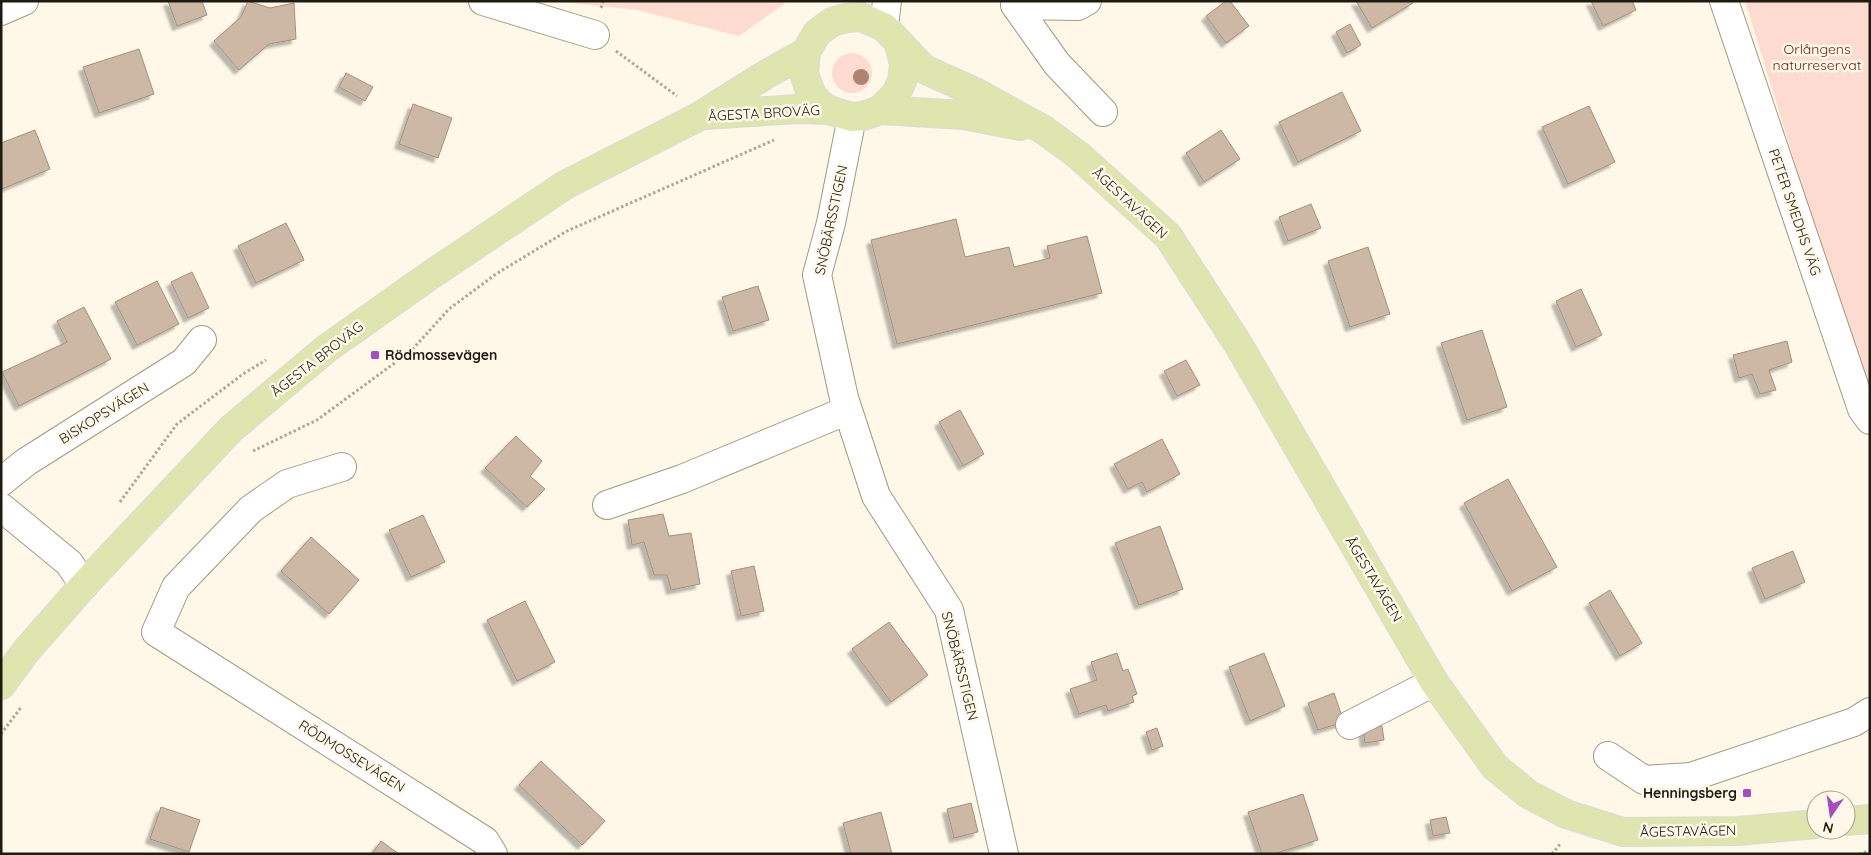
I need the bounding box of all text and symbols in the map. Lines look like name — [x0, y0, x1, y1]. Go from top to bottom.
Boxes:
park label: Orlångens naturreservat — [1773, 40, 1862, 74]
street label: ÅGESTA BROVÄG — [707, 101, 821, 125]
street label: PETER SMEDHS VÄG — [1765, 146, 1825, 278]
street label: SNÖBÄRSSTIGEN — [811, 163, 851, 277]
street label: ÅGESTAVÄGEN — [1089, 164, 1171, 242]
street label: ÅGESTA BROVÄG — [267, 317, 367, 401]
place label: Rödmossevägen — [385, 346, 497, 364]
marker: Rödmossevägen — [369, 349, 381, 361]
street label: BISKOPSVÄGEN — [56, 378, 152, 448]
street label: ÅGESTAVÄGEN — [1341, 533, 1407, 625]
street label: SNÖBÄRSSTIGEN — [938, 610, 982, 722]
street label: RÖDMOSSEVÄGEN — [295, 716, 409, 796]
place label: Henningsberg — [1643, 784, 1737, 802]
marker: Henningsberg — [1741, 787, 1753, 799]
north arrow — [1806, 790, 1856, 840]
text: N — [1821, 818, 1835, 838]
street label: ÅGESTAVÄGEN — [1640, 821, 1736, 841]

